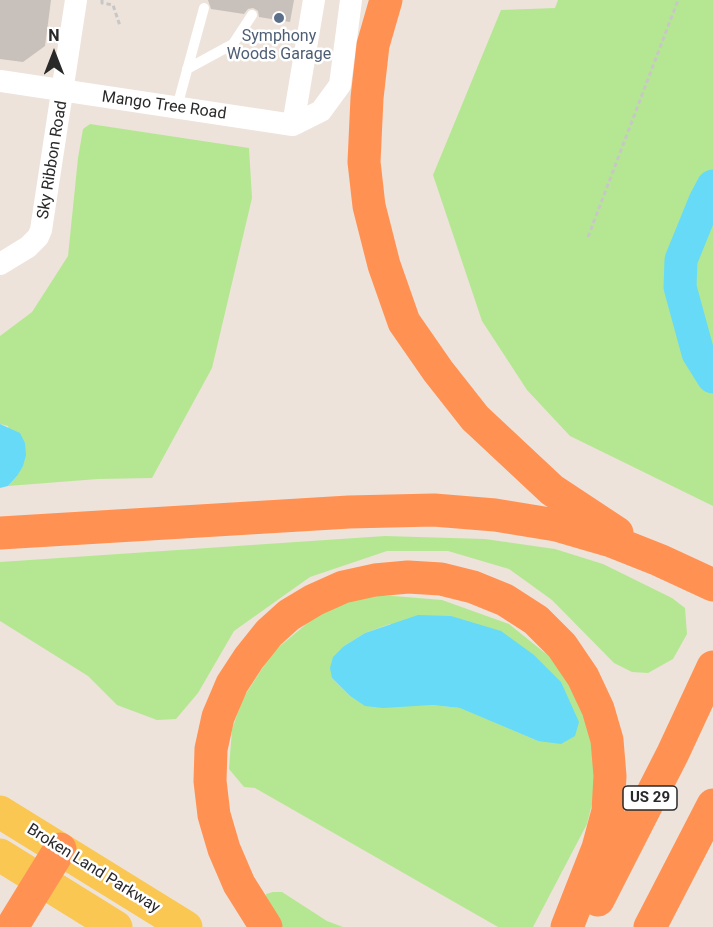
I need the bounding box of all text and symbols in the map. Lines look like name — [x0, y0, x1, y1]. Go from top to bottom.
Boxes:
marker: Symphony Woods Garage — [272, 11, 286, 25]
north arrow — [24, 24, 84, 84]
text: N — [48, 26, 60, 45]
place label: Symphony Woods Garage — [227, 27, 331, 65]
street label: Mango Tree Road — [101, 88, 227, 124]
street label: Sky Ribbon Road — [34, 99, 72, 221]
road number: US 29 — [623, 786, 677, 810]
street label: Broken Land Parkway — [23, 820, 163, 918]

